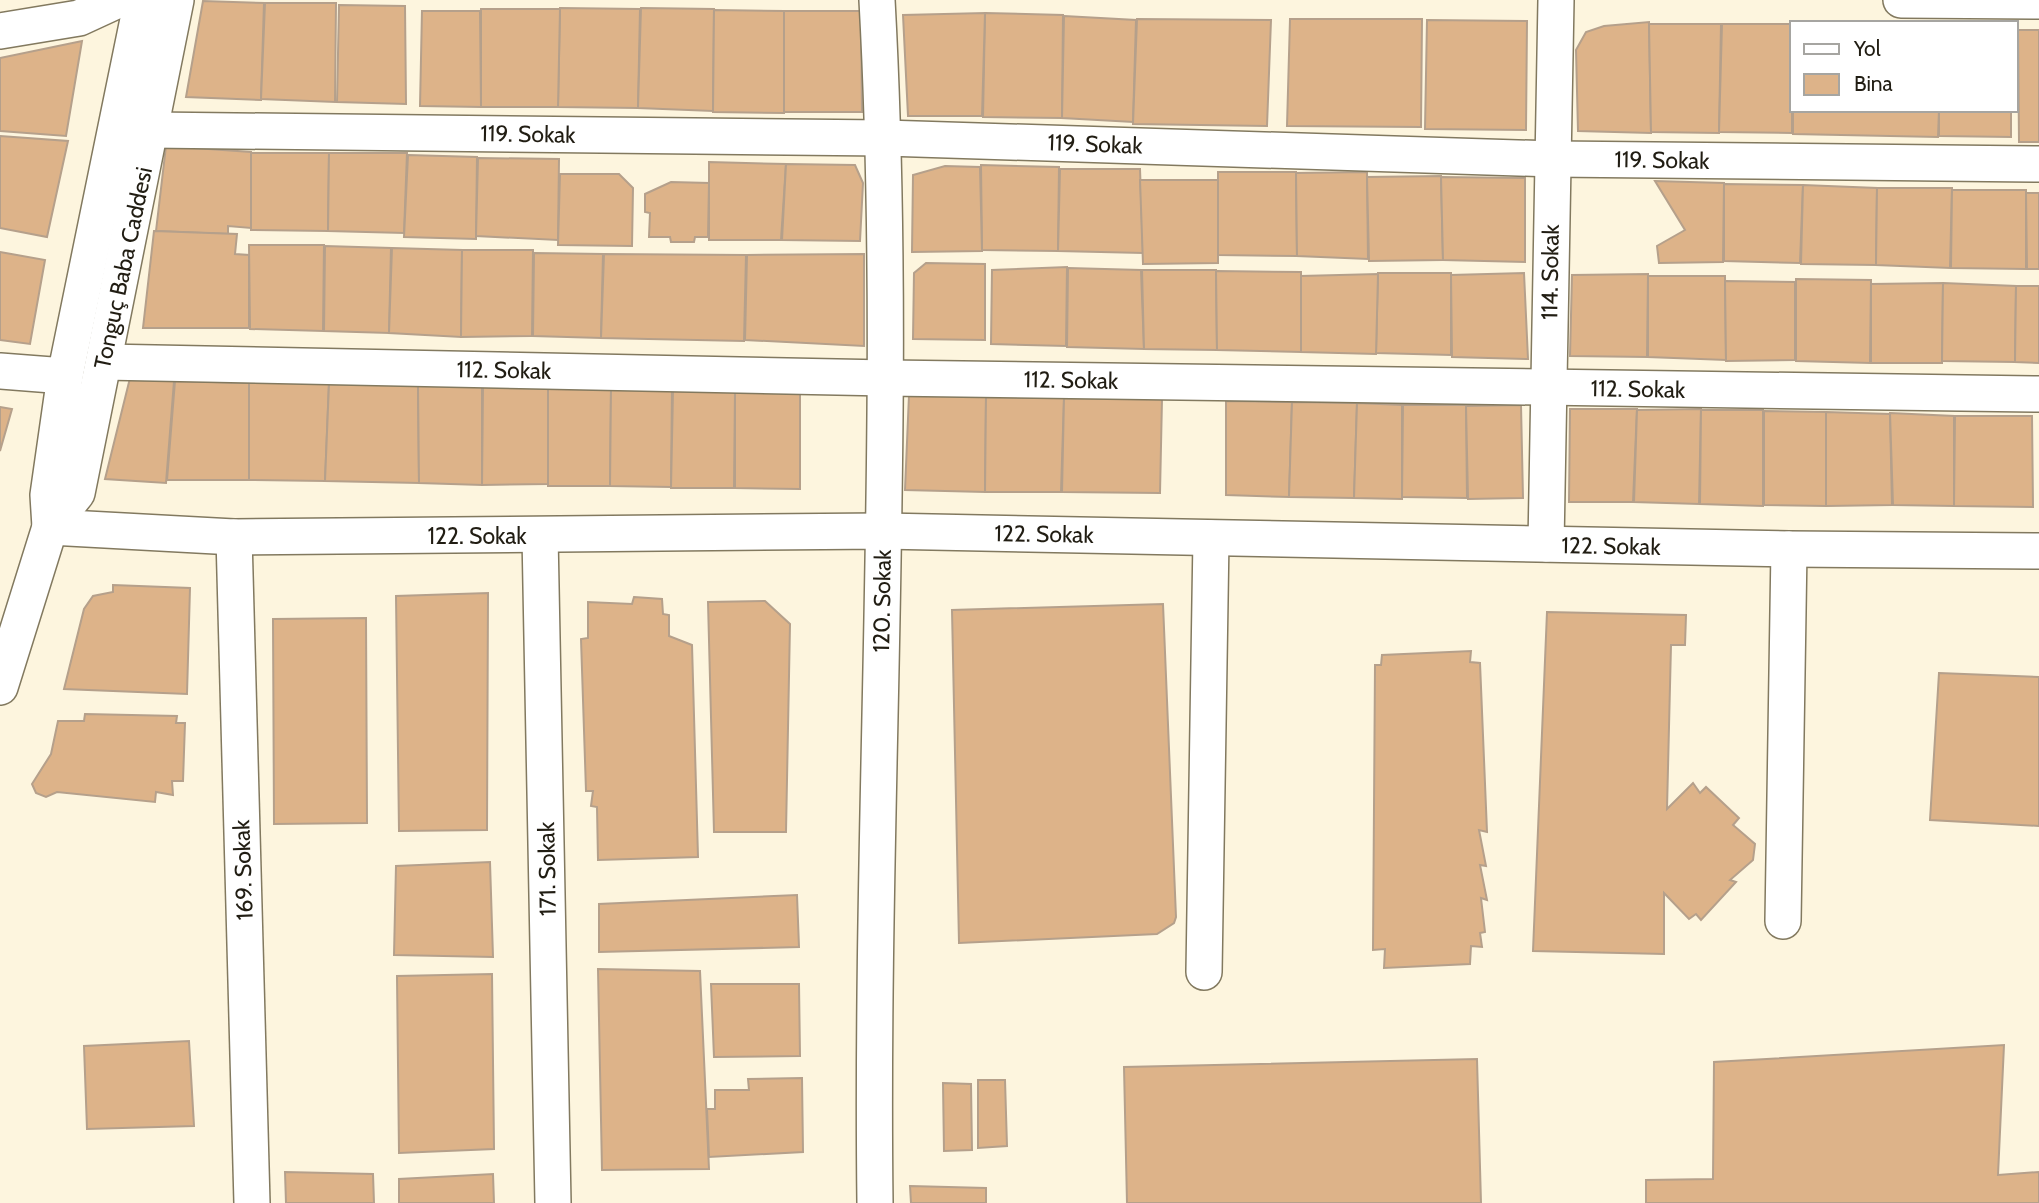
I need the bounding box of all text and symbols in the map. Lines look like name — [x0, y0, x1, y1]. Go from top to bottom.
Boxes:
legend — [1790, 21, 2018, 112]
text: Yol — [1853, 36, 1881, 61]
text: Bina — [1854, 71, 1893, 96]
street label: 119. Sokak — [480, 119, 576, 149]
street label: 119. Sokak — [1047, 128, 1144, 160]
street label: 119. Sokak — [1614, 145, 1710, 175]
street label: Tonguç Baba Caddesi — [88, 164, 158, 372]
street label: 114. Sokak — [1535, 223, 1565, 320]
street label: 112. Sokak — [456, 355, 552, 385]
street label: 112. Sokak — [1023, 365, 1119, 395]
street label: 112. Sokak — [1590, 374, 1686, 404]
street label: 122. Sokak — [994, 519, 1095, 549]
street label: 122. Sokak — [427, 522, 527, 550]
street label: 122. Sokak — [1561, 531, 1662, 561]
street label: 120. Sokak — [867, 549, 897, 653]
street label: 169. Sokak — [227, 819, 259, 921]
street label: 171. Sokak — [532, 821, 562, 916]

